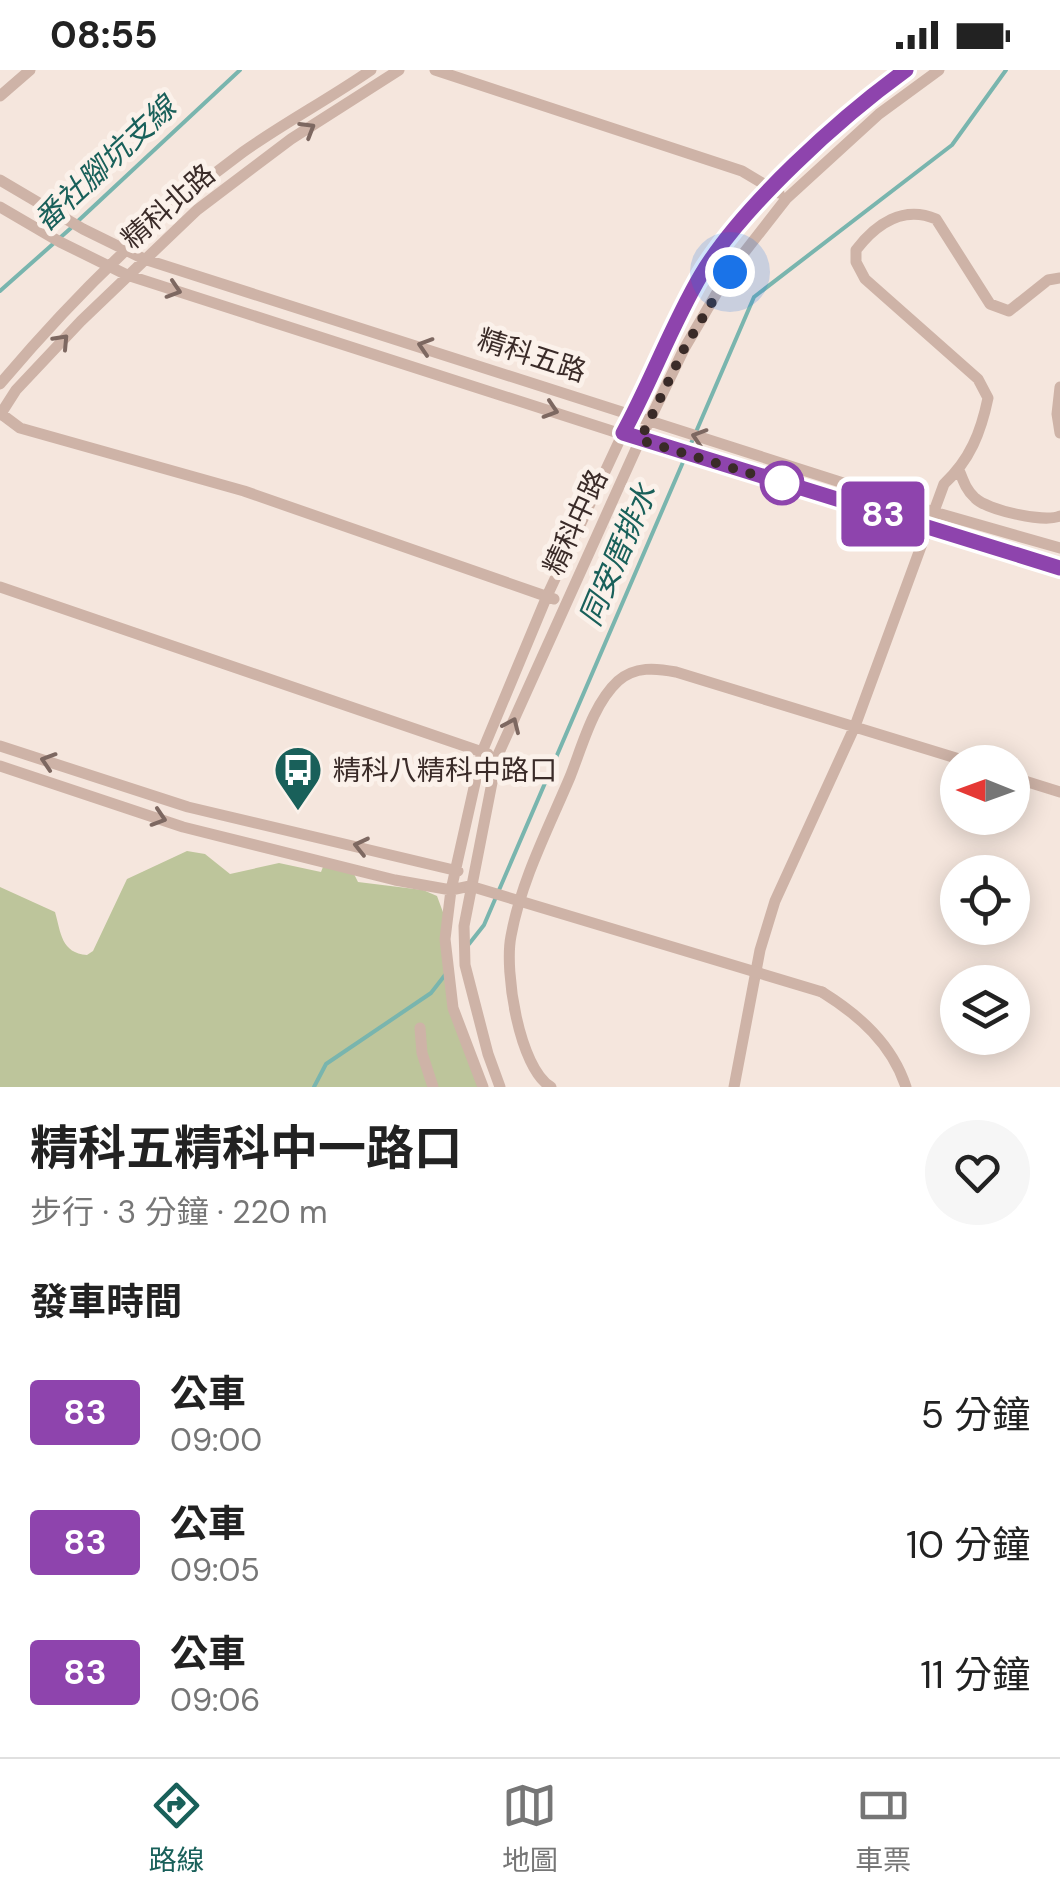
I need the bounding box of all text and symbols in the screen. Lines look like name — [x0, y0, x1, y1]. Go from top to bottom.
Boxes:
text: 08:55 — [50, 10, 158, 60]
water label: 番社腳坑支線 — [26, 86, 186, 239]
one-way arrow — [297, 122, 315, 141]
street label: 精科北路 — [114, 156, 223, 257]
your location — [705, 247, 755, 297]
one-way arrow — [165, 278, 182, 298]
street label: 精科五路 — [473, 321, 591, 390]
one-way arrow — [50, 334, 68, 353]
one-way arrow — [418, 338, 435, 358]
one-way arrow — [541, 399, 558, 419]
one-way arrow — [692, 428, 709, 448]
unlabelled marker — [761, 462, 803, 504]
street label: 精科中路 — [535, 464, 616, 581]
water label: 同安厝排水 — [570, 476, 666, 631]
line badge: 83 — [838, 482, 928, 546]
text: 83 — [861, 491, 905, 537]
one-way arrow — [500, 717, 520, 735]
bus stop icon: 精科八精科中路口 — [272, 744, 324, 812]
north arrow — [940, 745, 1030, 835]
map controls — [940, 745, 1030, 1055]
place label: 精科八精科中路口 — [333, 752, 557, 789]
one-way arrow — [40, 753, 57, 773]
one-way arrow — [150, 807, 167, 827]
one-way arrow — [353, 837, 370, 858]
button: locate — [940, 855, 1030, 945]
button: layers — [940, 965, 1030, 1055]
text: 精科五精科中一路口 — [30, 1117, 462, 1180]
button: heart — [925, 1120, 1030, 1225]
text: 步行 · 3 分鐘 · 220 m — [30, 1191, 328, 1233]
text: 發車時間 — [30, 1277, 182, 1327]
text: 公車 — [170, 1369, 246, 1419]
text: 83 — [63, 1389, 107, 1435]
text: 5 分鐘 — [921, 1390, 1030, 1440]
text: 09:00 — [170, 1419, 262, 1461]
text: 公車 — [170, 1499, 246, 1549]
text: 83 — [63, 1519, 107, 1565]
text: 10 分鐘 — [906, 1520, 1030, 1570]
text: 09:05 — [170, 1549, 260, 1591]
text: 公車 — [170, 1629, 246, 1679]
text: 83 — [63, 1649, 107, 1695]
text: 11 分鐘 — [920, 1650, 1030, 1700]
text: 09:06 — [170, 1679, 260, 1721]
tab: 路線 — [149, 1778, 205, 1879]
tab: 地圖 — [502, 1778, 558, 1879]
tab: 車票 — [855, 1778, 911, 1879]

